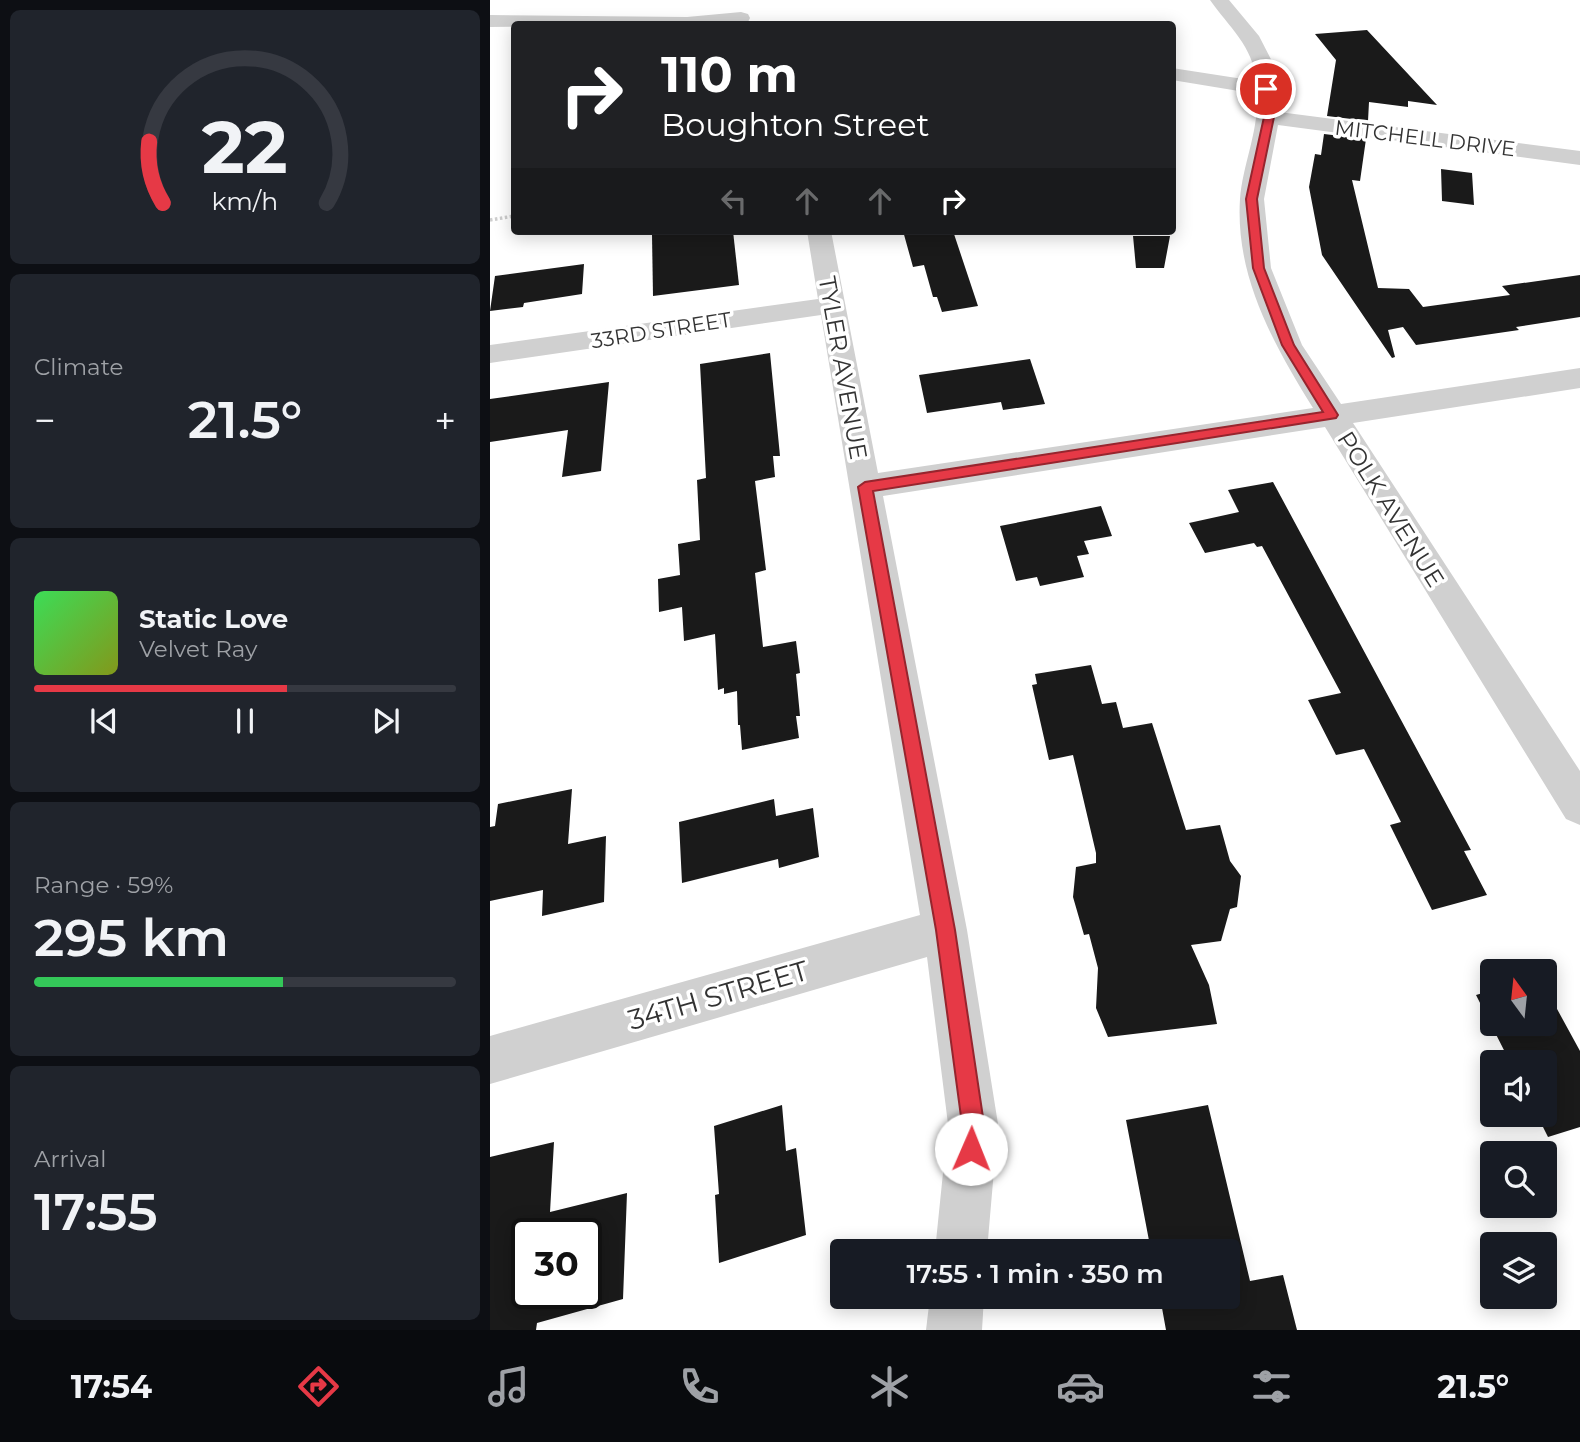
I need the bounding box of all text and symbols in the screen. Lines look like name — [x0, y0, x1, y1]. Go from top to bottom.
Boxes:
text: 110 m — [661, 45, 798, 104]
icon: right — [546, 49, 637, 140]
pin — [1236, 59, 1296, 119]
icon: arrive — [1247, 70, 1285, 108]
text: 22 — [202, 103, 288, 191]
text: Boughton Street — [661, 105, 929, 144]
street label: MITCHELL DRIVE — [1333, 115, 1517, 161]
icon: left — [715, 182, 753, 220]
icon: ahead — [788, 182, 826, 220]
icon: ahead — [861, 182, 899, 220]
icon: right — [934, 182, 972, 220]
text: km/h — [212, 186, 278, 216]
street label: TYLER AVENUE — [813, 274, 873, 462]
street label: 33RD STREET — [589, 307, 733, 353]
text: Climate — [34, 353, 123, 381]
text: 21.5° — [188, 388, 302, 451]
text: − — [34, 397, 56, 444]
text: + — [434, 397, 456, 444]
street label: POLK AVENUE — [1331, 426, 1451, 592]
text: Static Love — [139, 603, 288, 635]
text: Velvet Ray — [139, 635, 257, 663]
icon: previous — [85, 702, 123, 740]
icon: pause — [226, 702, 264, 740]
icon: next — [367, 702, 405, 740]
text: Range · 59% — [34, 871, 173, 899]
text: 295 km — [34, 906, 229, 969]
street label: 34TH STREET — [624, 953, 812, 1037]
north arrow — [1480, 959, 1558, 1036]
map controls — [1480, 959, 1557, 1309]
button: sound — [1480, 1050, 1557, 1127]
position arrow — [934, 1112, 1008, 1186]
button: search — [1480, 1141, 1557, 1218]
text: Arrival — [34, 1145, 107, 1173]
text: 17:55 — [34, 1180, 158, 1243]
speed limit sign: 30 — [511, 1218, 602, 1309]
button: layers — [1480, 1232, 1557, 1309]
text: 17:55 · 1 min · 350 m — [906, 1258, 1164, 1290]
icon: directions — [294, 1362, 343, 1411]
icon: music — [484, 1362, 533, 1411]
icon: phone — [675, 1362, 724, 1411]
icon: climate — [865, 1362, 914, 1411]
icon: car — [1056, 1362, 1105, 1411]
icon: filters — [1247, 1362, 1296, 1411]
text: 17:54 — [71, 1367, 152, 1406]
text: 21.5° — [1437, 1367, 1509, 1406]

